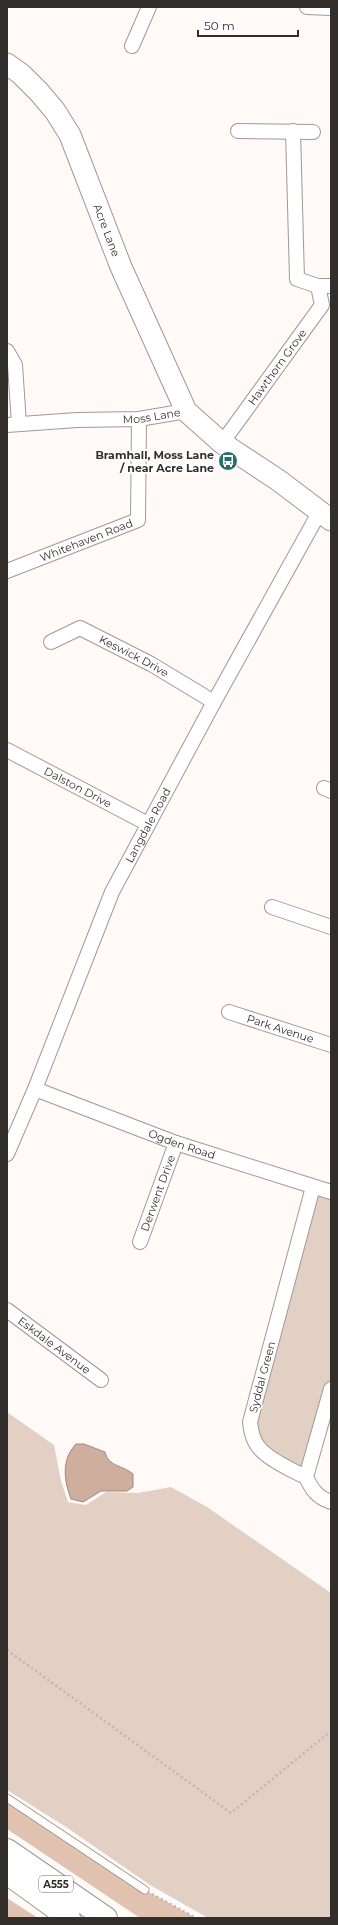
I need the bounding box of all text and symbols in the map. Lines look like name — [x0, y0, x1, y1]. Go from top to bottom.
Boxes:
scale bar — [198, 12, 298, 38]
text: 50 m — [204, 18, 235, 33]
street label: Acre Lane — [90, 202, 123, 259]
street label: Hawthorn Grove — [245, 326, 310, 408]
street label: Moss Lane — [123, 405, 182, 426]
place label: Bramhall, Moss Lane / near Acre Lane — [95, 448, 214, 475]
bus stop icon: Bramhall, Moss Lane / near Acre Lane — [217, 450, 239, 472]
street label: Whitehaven Road — [38, 516, 135, 565]
street label: Keswick Drive — [97, 632, 172, 680]
street label: Dalston Drive — [42, 764, 114, 811]
street label: Langdale Road — [122, 785, 174, 865]
street label: Park Avenue — [245, 1011, 316, 1046]
street label: Ogden Road — [146, 1126, 217, 1162]
street label: Derwent Drive — [137, 1153, 178, 1233]
street label: Eskdale Avenue — [15, 1314, 94, 1377]
street label: Syddal Green — [246, 1340, 278, 1414]
road number: A555 — [39, 1876, 73, 1892]

